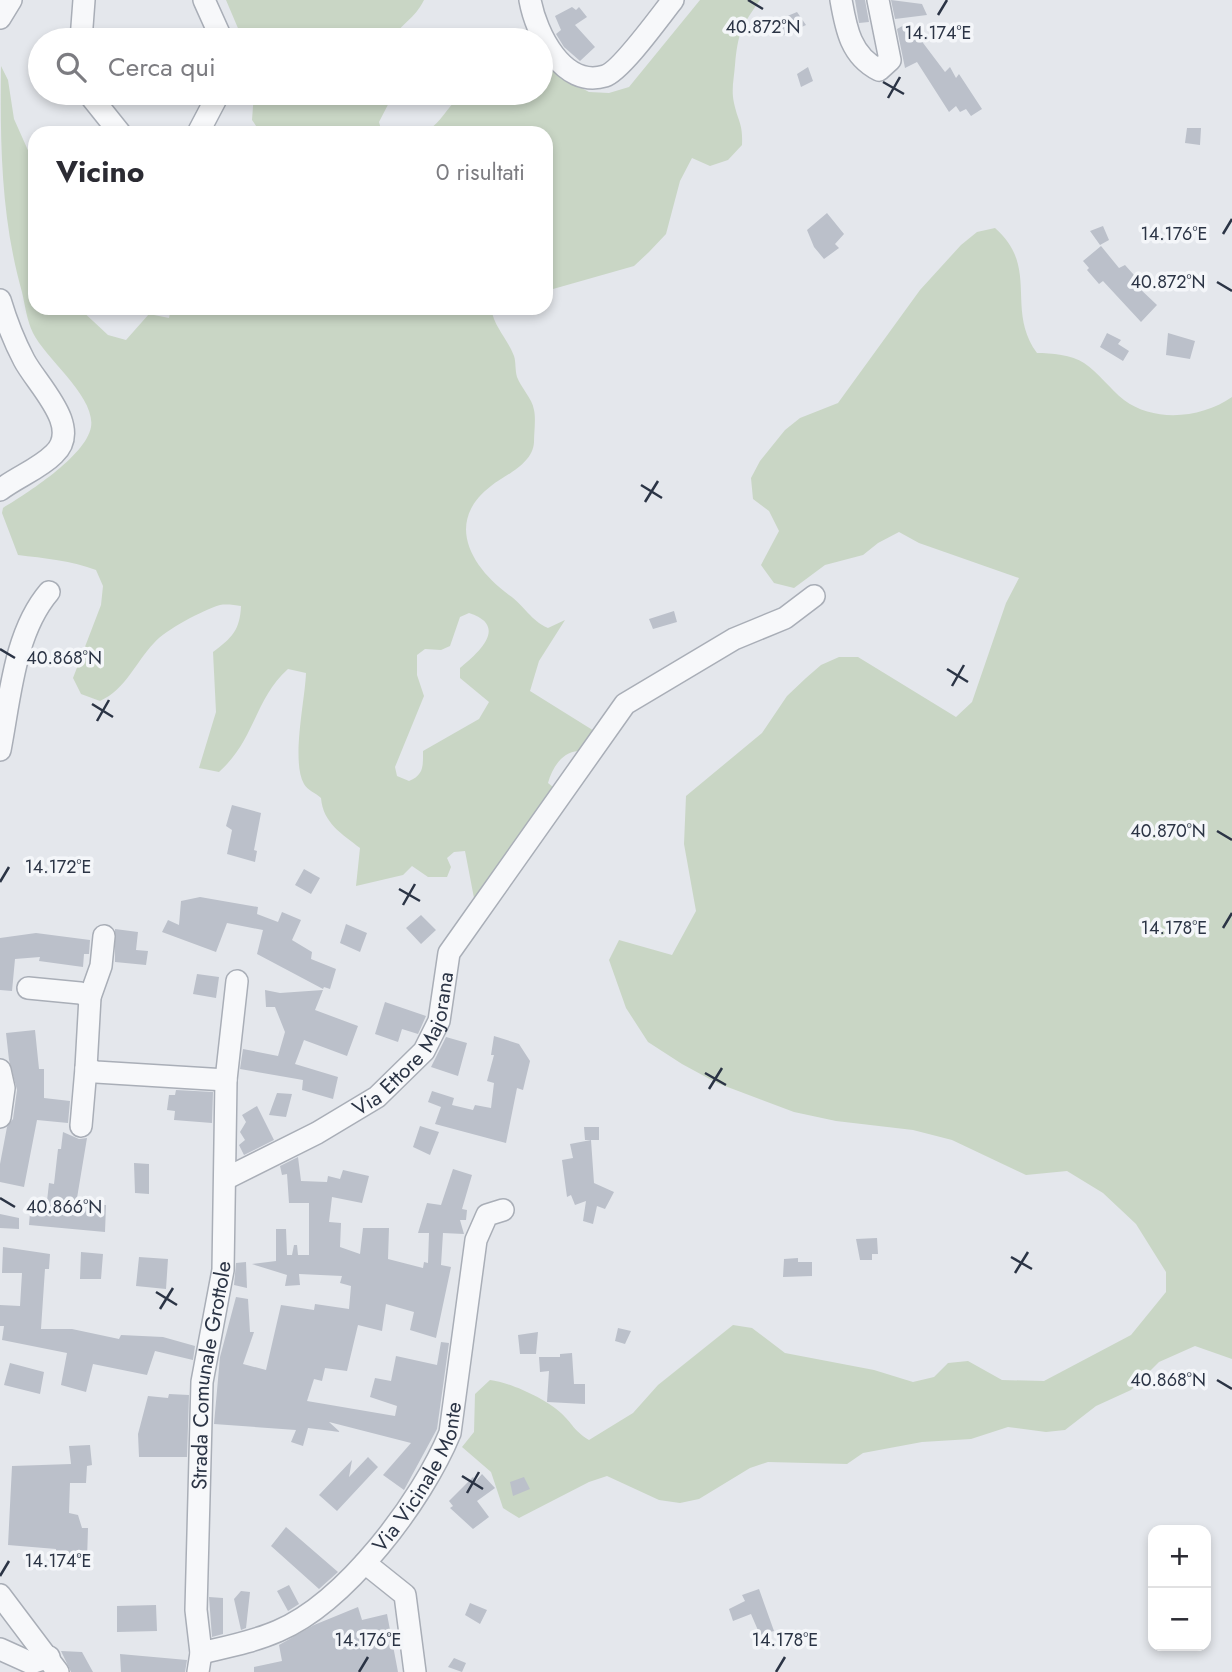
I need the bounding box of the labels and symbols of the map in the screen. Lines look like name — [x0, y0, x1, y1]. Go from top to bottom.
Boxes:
text: 40.872°N — [726, 14, 800, 40]
text: 14.174°E — [905, 20, 971, 46]
text: 14.176°E — [1141, 221, 1207, 247]
text: 40.872°N — [1131, 269, 1205, 295]
text: 40.868°N — [26, 645, 102, 671]
text: 40.870°N — [1130, 818, 1206, 844]
text: 14.172°E — [25, 854, 91, 880]
text: 14.178°E — [1141, 915, 1207, 941]
street label: Via Ettore Majorana — [347, 970, 461, 1123]
text: 40.866°N — [26, 1194, 102, 1220]
street label: Strada Comunale Grottole — [184, 1261, 238, 1490]
text: 40.868°N — [1130, 1367, 1206, 1393]
street label: Via Vicinale Monte — [365, 1400, 469, 1559]
text: 14.174°E — [25, 1548, 91, 1574]
text: 14.176°E — [335, 1627, 401, 1653]
text: 14.178°E — [752, 1627, 818, 1653]

